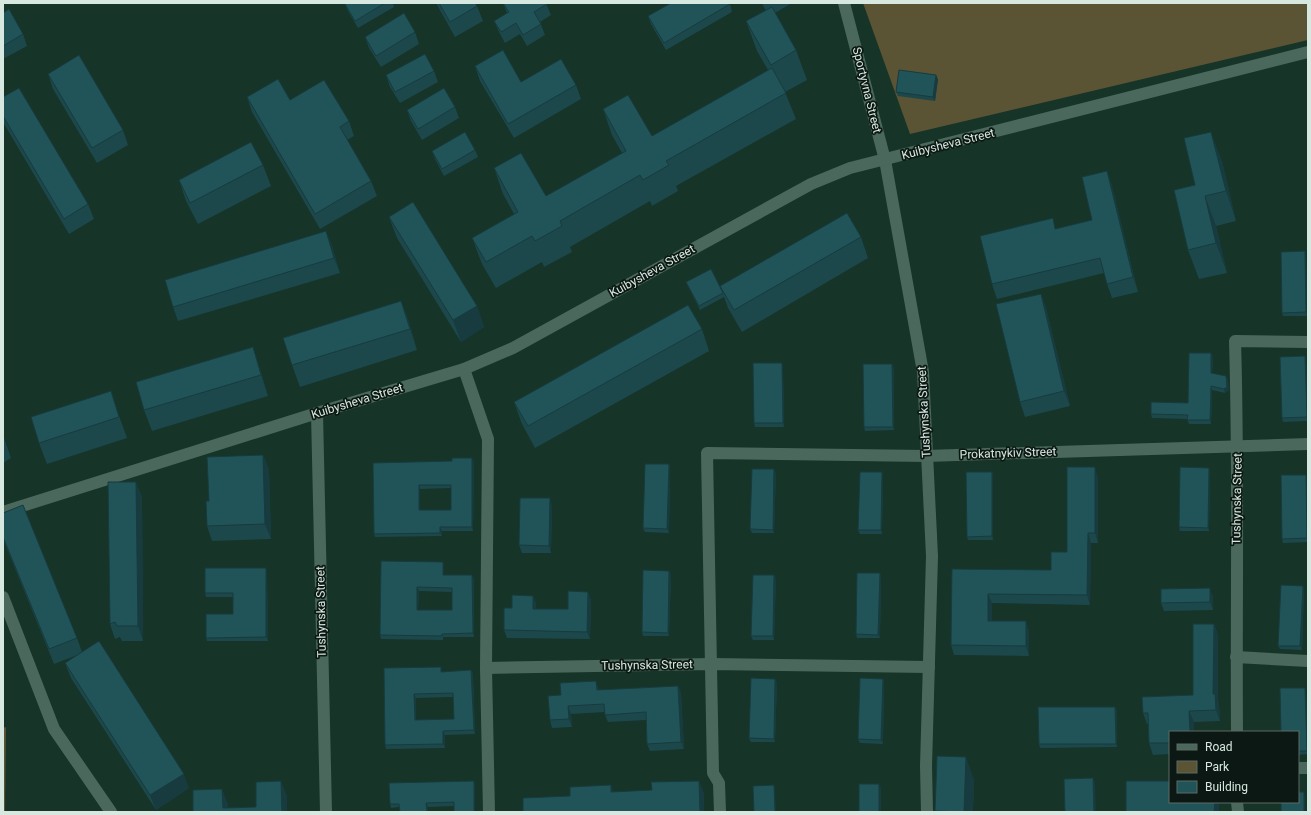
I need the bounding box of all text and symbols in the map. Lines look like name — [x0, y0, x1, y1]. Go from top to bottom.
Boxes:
street label: Sportyvna Street — [850, 45, 884, 135]
street label: Kuibysheva Street — [900, 126, 996, 162]
street label: Kuibysheva Street — [607, 242, 697, 300]
street label: Tushynska Street — [915, 366, 933, 458]
street label: Kuibysheva Street — [309, 380, 405, 422]
street label: Prokatnykiv Street — [959, 444, 1057, 462]
street label: Tushynska Street — [1229, 453, 1245, 545]
street label: Tushynska Street — [313, 566, 329, 658]
street label: Tushynska Street — [601, 657, 693, 673]
legend — [1169, 731, 1299, 803]
text: Road — [1205, 740, 1233, 754]
text: Park — [1205, 760, 1230, 774]
text: Building — [1205, 780, 1248, 794]

